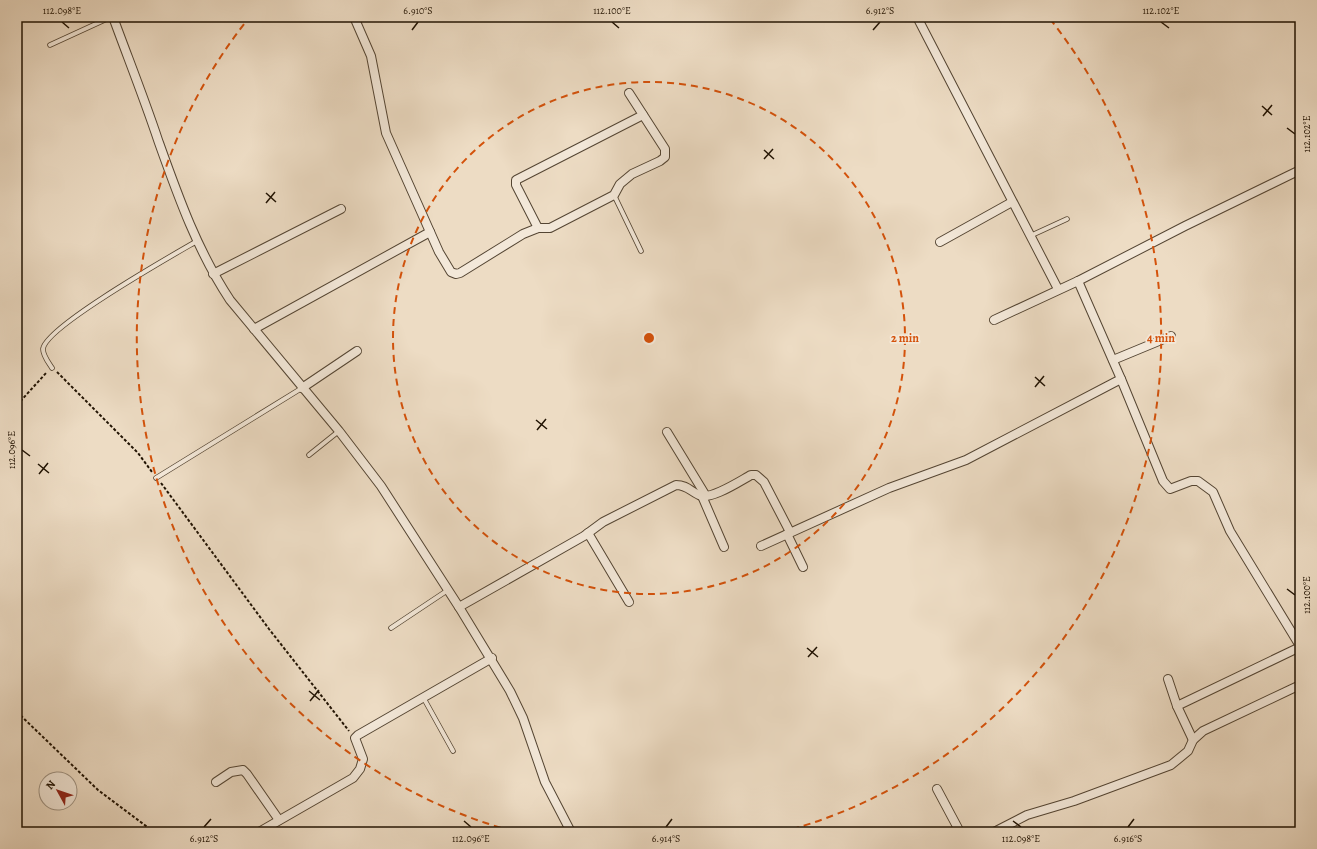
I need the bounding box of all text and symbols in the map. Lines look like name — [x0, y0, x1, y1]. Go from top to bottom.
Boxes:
text: 112.098°E — [43, 4, 81, 17]
text: 6.910°S — [403, 4, 433, 17]
text: 112.100°E — [593, 4, 631, 17]
text: 6.912°S — [866, 4, 894, 17]
text: 112.102°E — [1142, 4, 1180, 17]
text: 112.102°E — [1300, 115, 1313, 153]
text: 2 min — [891, 330, 919, 346]
text: 4 min — [1147, 330, 1175, 346]
centre of rings — [642, 331, 656, 345]
text: 112.096°E — [5, 431, 18, 469]
text: 112.100°E — [1300, 576, 1313, 614]
north arrow — [38, 771, 78, 811]
text: N — [42, 777, 59, 793]
text: 6.912°S — [190, 832, 218, 845]
text: 112.096°E — [452, 832, 490, 845]
text: 6.914°S — [652, 832, 680, 845]
text: 112.098°E — [1002, 832, 1040, 845]
text: 6.916°S — [1114, 832, 1142, 845]

